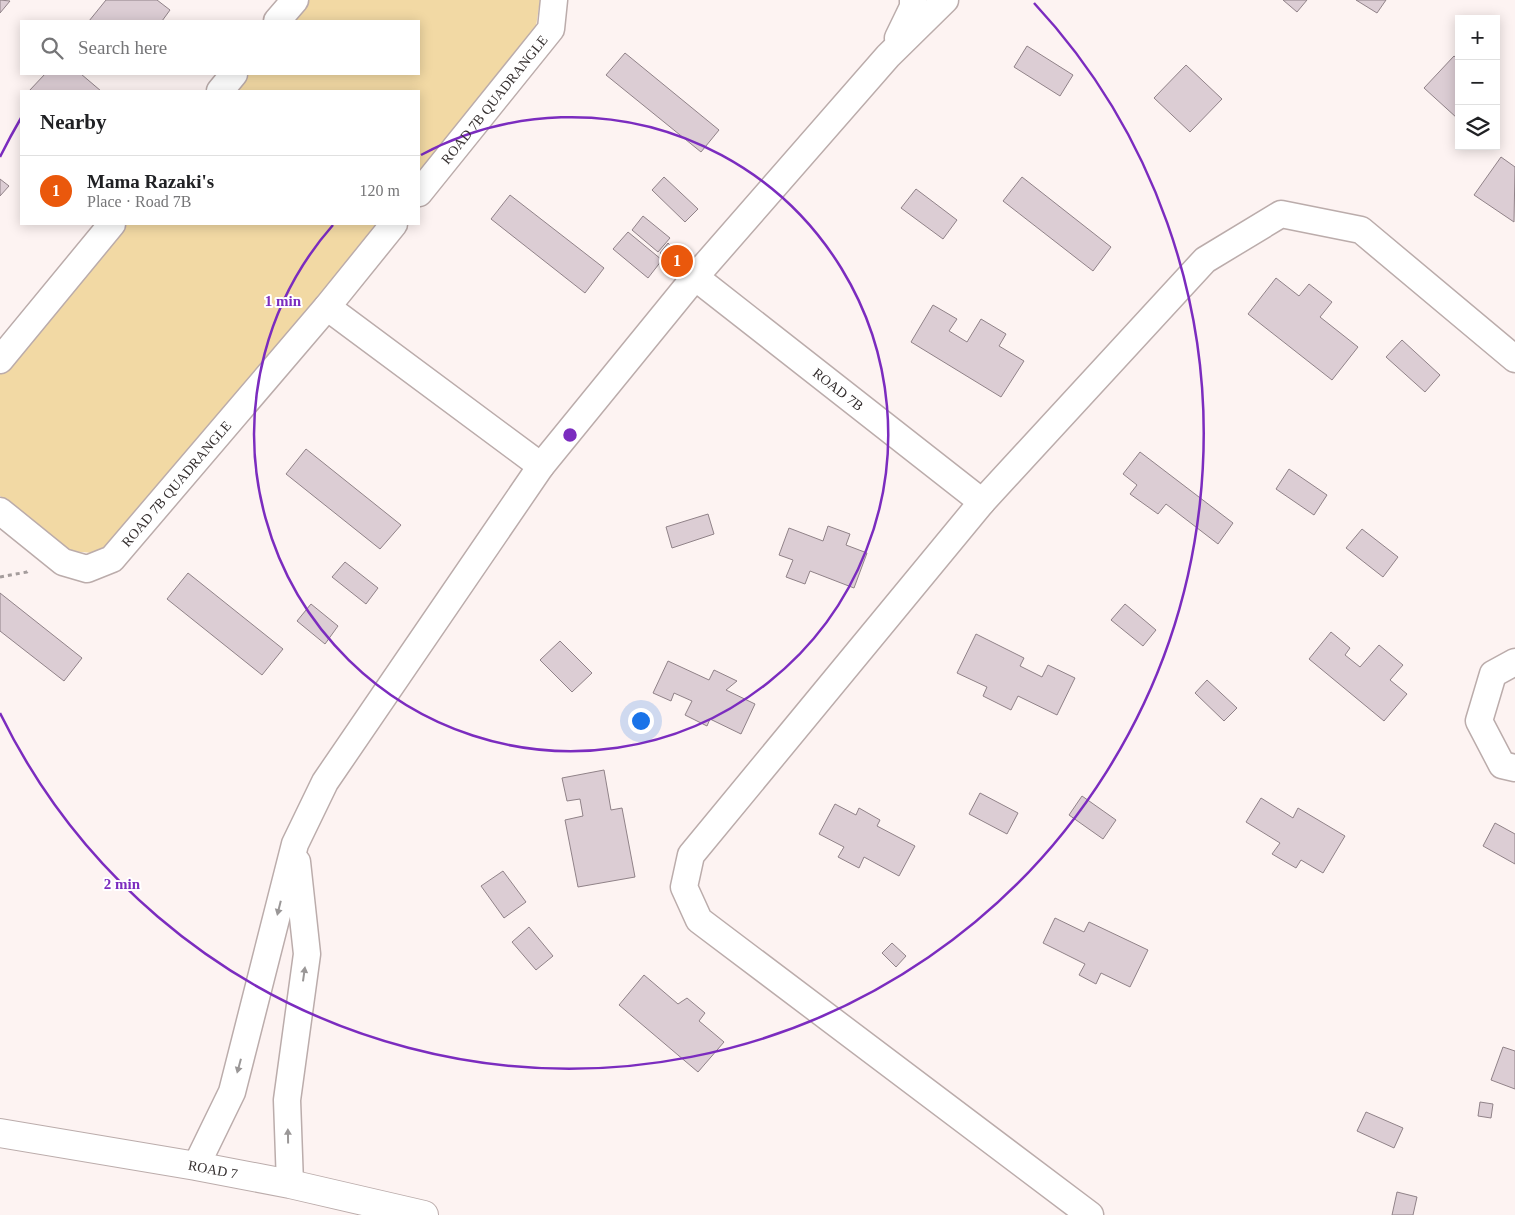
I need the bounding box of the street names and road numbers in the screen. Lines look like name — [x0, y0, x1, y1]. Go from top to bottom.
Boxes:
street label: ROAD 7B QUADRANGLE — [438, 32, 550, 167]
street label: ROAD 7B — [810, 365, 866, 414]
street label: ROAD 7B QUADRANGLE — [119, 418, 234, 550]
street label: ROAD 7 — [187, 1157, 239, 1181]

